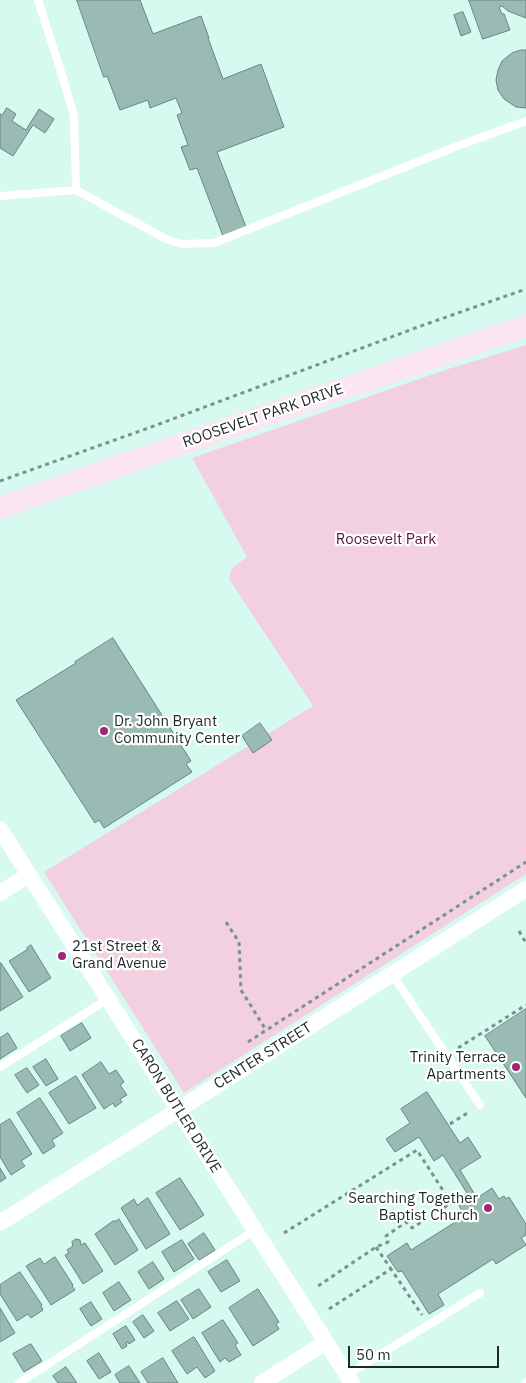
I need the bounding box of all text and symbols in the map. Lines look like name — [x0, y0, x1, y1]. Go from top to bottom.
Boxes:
street label: ROOSEVELT PARK DRIVE — [180, 380, 346, 452]
park label: Roosevelt Park — [336, 531, 436, 549]
place label: Dr. John Bryant Community Center — [114, 713, 240, 748]
marker: Dr. John Bryant Community Center — [98, 725, 110, 737]
place label: 21st Street & Grand Avenue — [72, 938, 167, 973]
marker: 21st Street & Grand Avenue — [56, 950, 68, 962]
street label: CENTER STREET — [211, 1019, 315, 1093]
street label: CARON BUTLER DRIVE — [127, 1036, 225, 1176]
place label: Trinity Terrace Apartments — [410, 1049, 506, 1084]
marker: Trinity Terrace Apartments — [510, 1061, 522, 1073]
place label: Searching Together Baptist Church — [348, 1190, 478, 1225]
marker: Searching Together Baptist Church — [482, 1202, 494, 1214]
scale bar — [351, 1336, 502, 1368]
text: 50 m — [356, 1345, 391, 1364]

